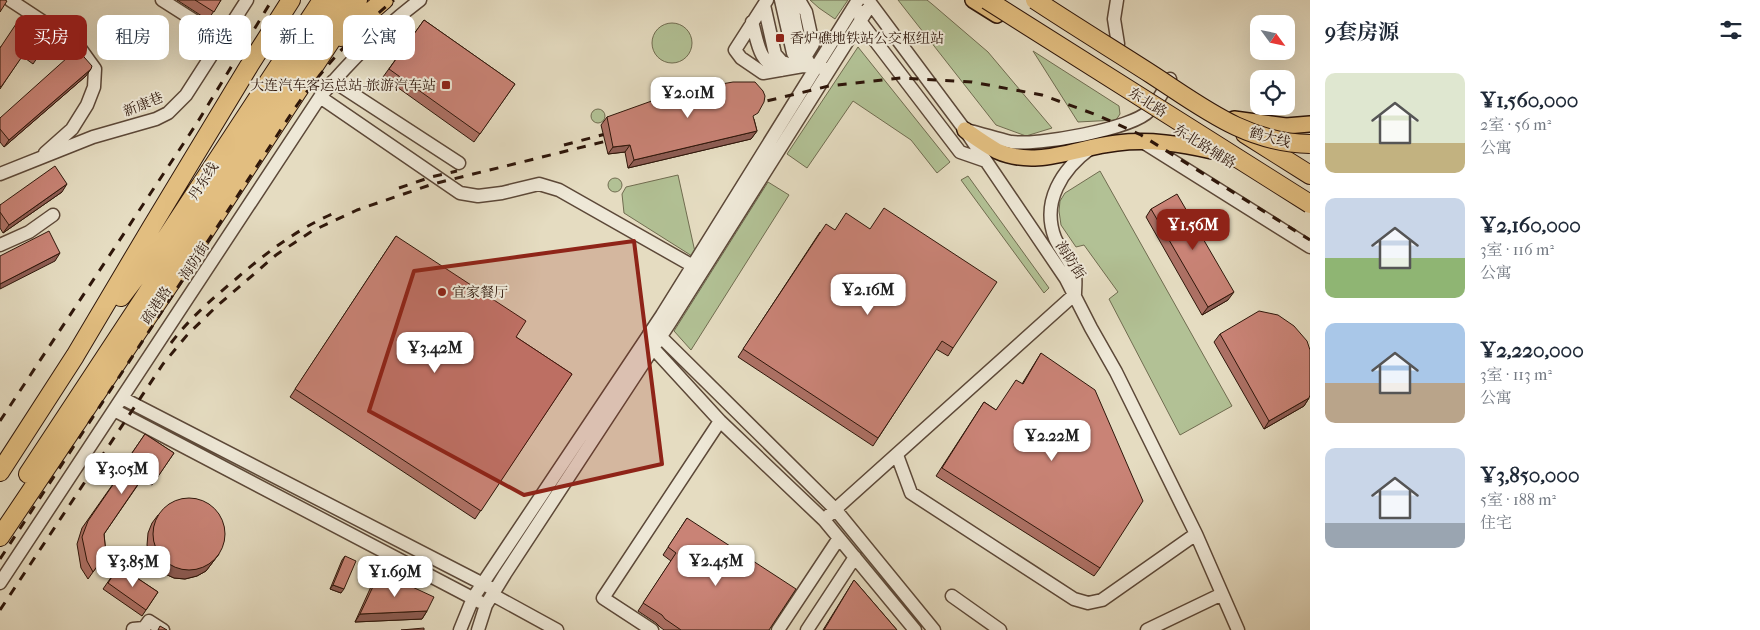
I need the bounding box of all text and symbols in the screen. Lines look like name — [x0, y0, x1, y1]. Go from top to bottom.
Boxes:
chip: 买房 — [15, 15, 87, 60]
chip: 租房 — [97, 15, 169, 60]
chip: 筛选 — [179, 15, 251, 60]
chip: 新上 — [261, 15, 333, 60]
chip: 公寓 — [343, 15, 415, 60]
north arrow — [1250, 15, 1295, 60]
map controls — [1250, 15, 1295, 115]
icon: filters — [1717, 16, 1745, 44]
text: 9套房源 — [1325, 20, 1399, 44]
place label: 香炉礁地铁站公交枢纽站 — [790, 30, 944, 47]
marker: 香炉礁地铁站公交枢纽站 — [774, 32, 786, 44]
button: locate — [1250, 70, 1295, 115]
pin: ¥2.01M — [647, 76, 729, 119]
place label: 大连汽车客运总站-旅游汽车站 — [250, 77, 436, 94]
marker: 大连汽车客运总站-旅游汽车站 — [440, 79, 452, 91]
text: ¥2.01M — [662, 83, 714, 102]
street label: 东北路 — [1125, 84, 1170, 121]
text: ¥1,560,000 — [1480, 88, 1578, 112]
street label: 新康巷 — [121, 89, 166, 120]
icon: home — [1365, 93, 1425, 153]
text: 2室 · 56 m² — [1480, 115, 1551, 134]
street label: 东北路辅路 — [1171, 121, 1239, 172]
street label: 鹤大线 — [1247, 124, 1292, 151]
text: 公寓 — [1480, 138, 1512, 157]
street label: 丹东线 — [185, 159, 222, 204]
pin: ¥1.56M — [1152, 208, 1234, 251]
text: ¥2,160,000 — [1480, 213, 1581, 237]
text: ¥1.56M — [1168, 215, 1218, 234]
icon: home — [1365, 218, 1425, 278]
street label: 海防街 — [1052, 238, 1089, 283]
street label: 海防街 — [176, 239, 213, 284]
text: 3室 · 116 m² — [1480, 240, 1554, 259]
text: 公寓 — [1480, 263, 1512, 282]
pin: ¥2.16M — [827, 274, 909, 316]
text: ¥2.16M — [842, 280, 894, 299]
street label: 疏港路 — [138, 283, 175, 327]
place label: 宜家餐厅 — [452, 284, 508, 301]
marker: 宜家餐厅 — [436, 286, 448, 298]
pin: ¥3.42M — [394, 332, 476, 374]
text: ¥3.42M — [408, 338, 462, 357]
text: ¥2,220,000 — [1480, 338, 1584, 362]
icon: home — [1365, 343, 1425, 403]
text: 3室 · 113 m² — [1480, 365, 1552, 384]
text: 公寓 — [1480, 388, 1512, 407]
pin: ¥2.22M — [1011, 420, 1093, 462]
text: ¥2.22M — [1025, 426, 1079, 445]
pin: ¥3.05M — [81, 452, 163, 495]
text: ¥3.05M — [96, 459, 148, 478]
text: ¥3,850,000 — [1480, 463, 1580, 487]
icon: home — [1365, 468, 1425, 528]
text: 5室 · 188 m² — [1480, 490, 1556, 509]
text: 住宅 — [1480, 513, 1512, 532]
pin: ¥2.45M — [675, 544, 757, 587]
pin: ¥3.85M — [92, 546, 174, 588]
text: ¥2.45M — [689, 551, 743, 570]
text: ¥3.85M — [107, 552, 159, 571]
pin: ¥1.69M — [354, 556, 436, 598]
text: ¥1.69M — [369, 562, 421, 581]

